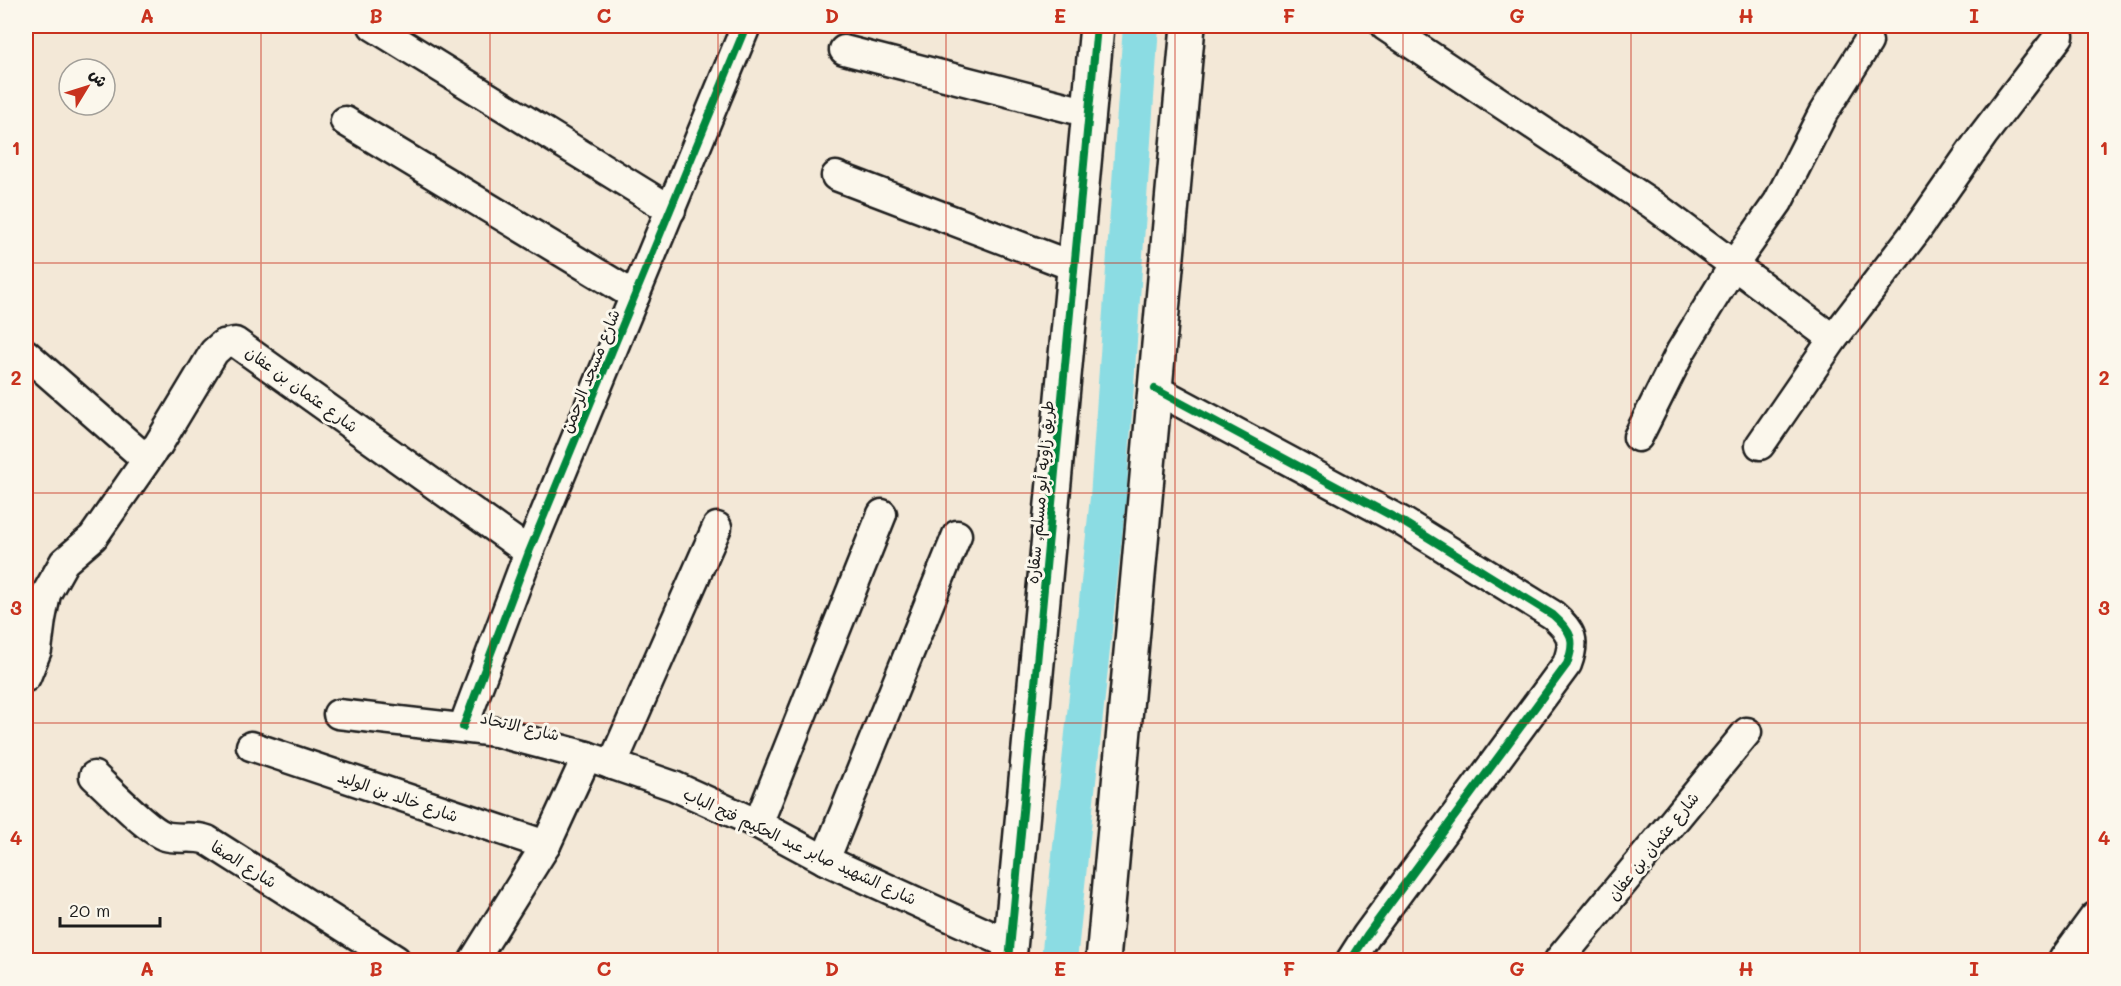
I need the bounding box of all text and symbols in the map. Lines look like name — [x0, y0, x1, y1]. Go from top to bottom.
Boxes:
text: A — [140, 2, 154, 28]
text: B — [369, 2, 383, 28]
text: C — [597, 2, 612, 28]
text: D — [825, 2, 839, 28]
text: E — [1054, 2, 1066, 28]
text: F — [1283, 2, 1296, 28]
text: G — [1509, 2, 1525, 28]
text: H — [1738, 2, 1754, 28]
text: I — [1969, 2, 1979, 28]
north arrow — [57, 57, 117, 117]
text: ش — [86, 64, 113, 91]
text: 1 — [12, 134, 20, 160]
text: 1 — [2100, 134, 2108, 160]
street label: شارع مسجد الرحمن — [555, 306, 626, 436]
street label: شارع عثمان بن عفان — [241, 341, 363, 438]
text: 2 — [10, 364, 22, 390]
text: 2 — [2098, 364, 2110, 390]
street label: طريق زاويه أبو مسلم, سقاره — [1021, 399, 1061, 585]
text: 3 — [10, 594, 22, 620]
text: 3 — [2098, 594, 2110, 620]
street label: شارع الاتحاد — [478, 706, 562, 747]
street label: شارع خالد بن الوليد — [334, 765, 461, 828]
street label: شارع الشهيد صابر عبد الحكيم فتح الباب — [679, 782, 920, 912]
street label: شارع عثمان بن عفان — [1602, 787, 1704, 906]
text: 4 — [10, 824, 23, 850]
text: 4 — [2098, 824, 2111, 850]
street label: شارع الصفا — [206, 835, 281, 894]
scale bar — [60, 890, 160, 928]
text: 20 m — [69, 898, 110, 922]
text: A — [140, 955, 154, 981]
text: B — [369, 955, 383, 981]
text: C — [597, 955, 612, 981]
text: D — [825, 955, 839, 981]
text: E — [1054, 955, 1066, 981]
text: F — [1283, 955, 1296, 981]
text: G — [1509, 955, 1525, 981]
text: H — [1738, 955, 1754, 981]
text: I — [1969, 955, 1979, 981]

